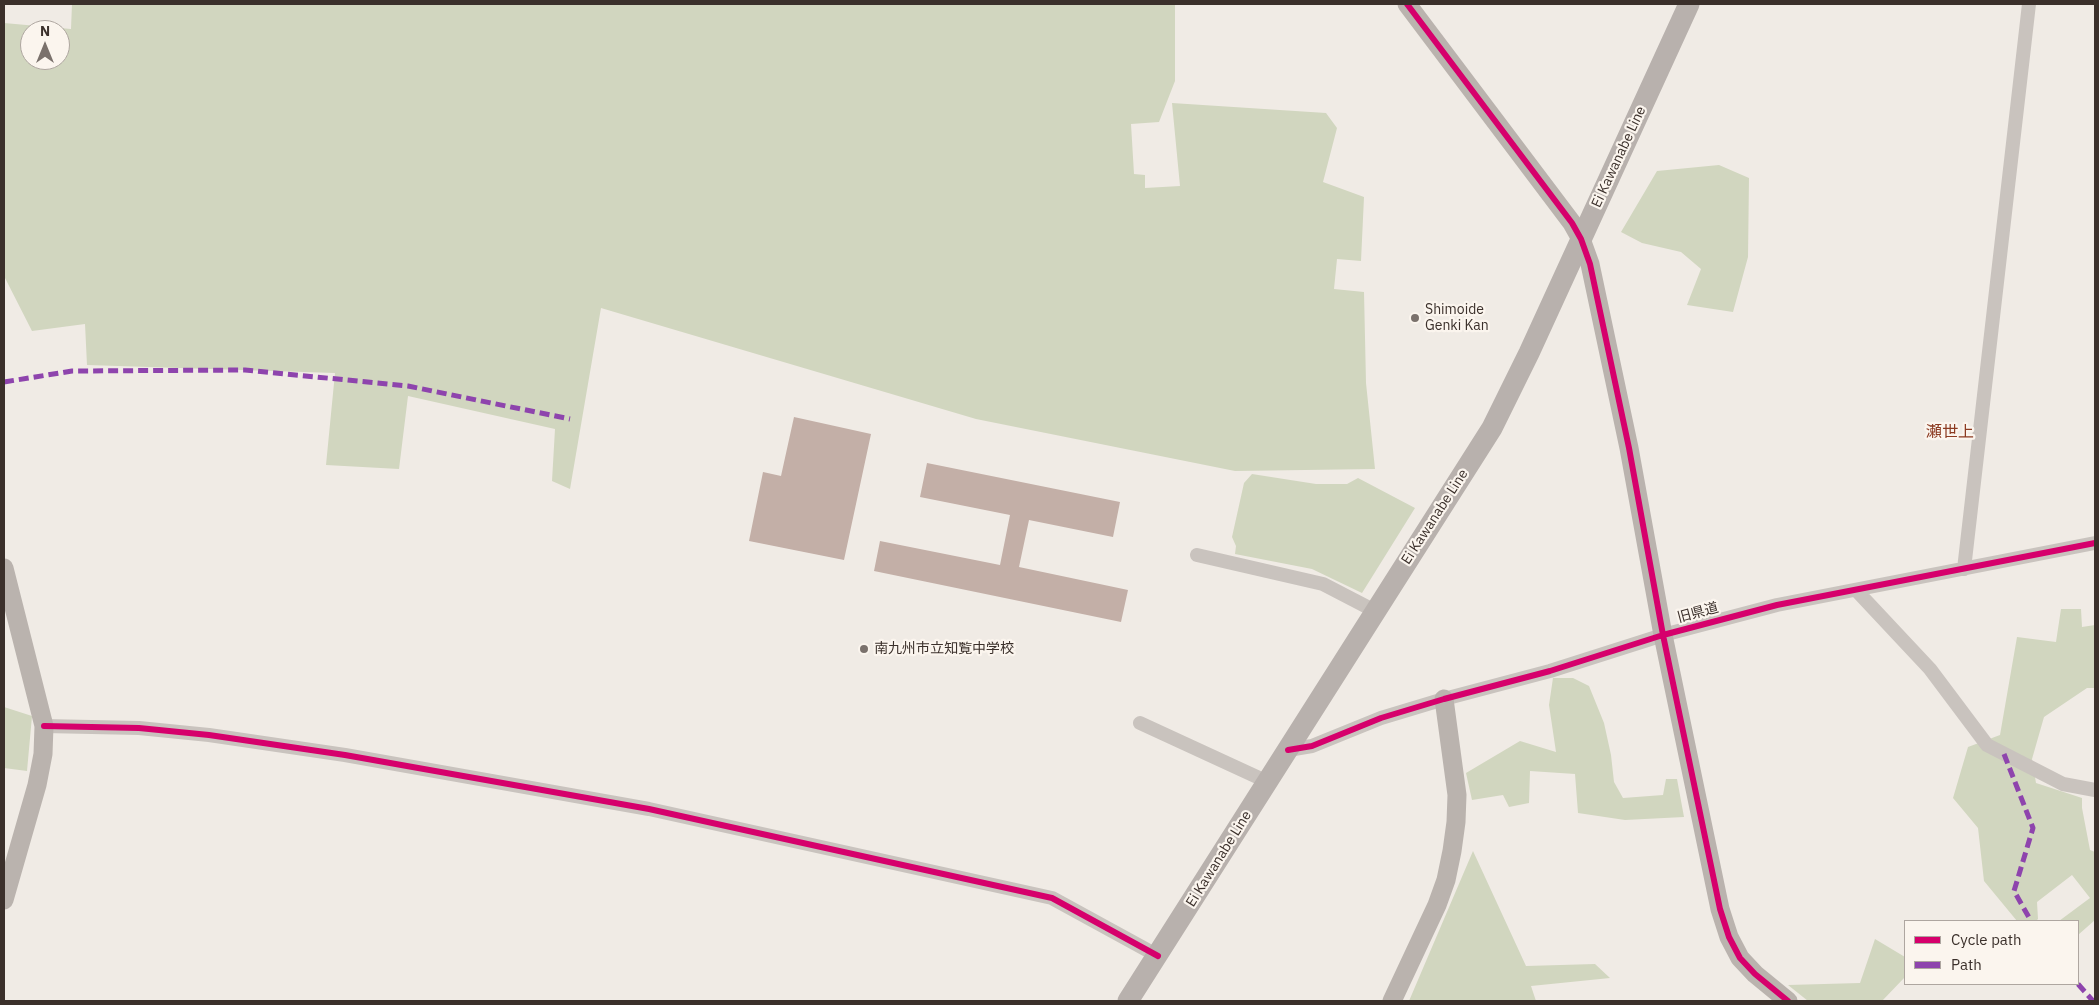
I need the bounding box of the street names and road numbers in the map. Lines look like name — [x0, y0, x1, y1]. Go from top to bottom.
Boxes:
street label: Ei Kawanabe Line — [1588, 104, 1650, 210]
street label: Ei Kawanabe Line — [1398, 466, 1472, 568]
street label: 旧県道 — [1676, 599, 1720, 627]
street label: Ei Kawanabe Line — [1183, 808, 1255, 910]

